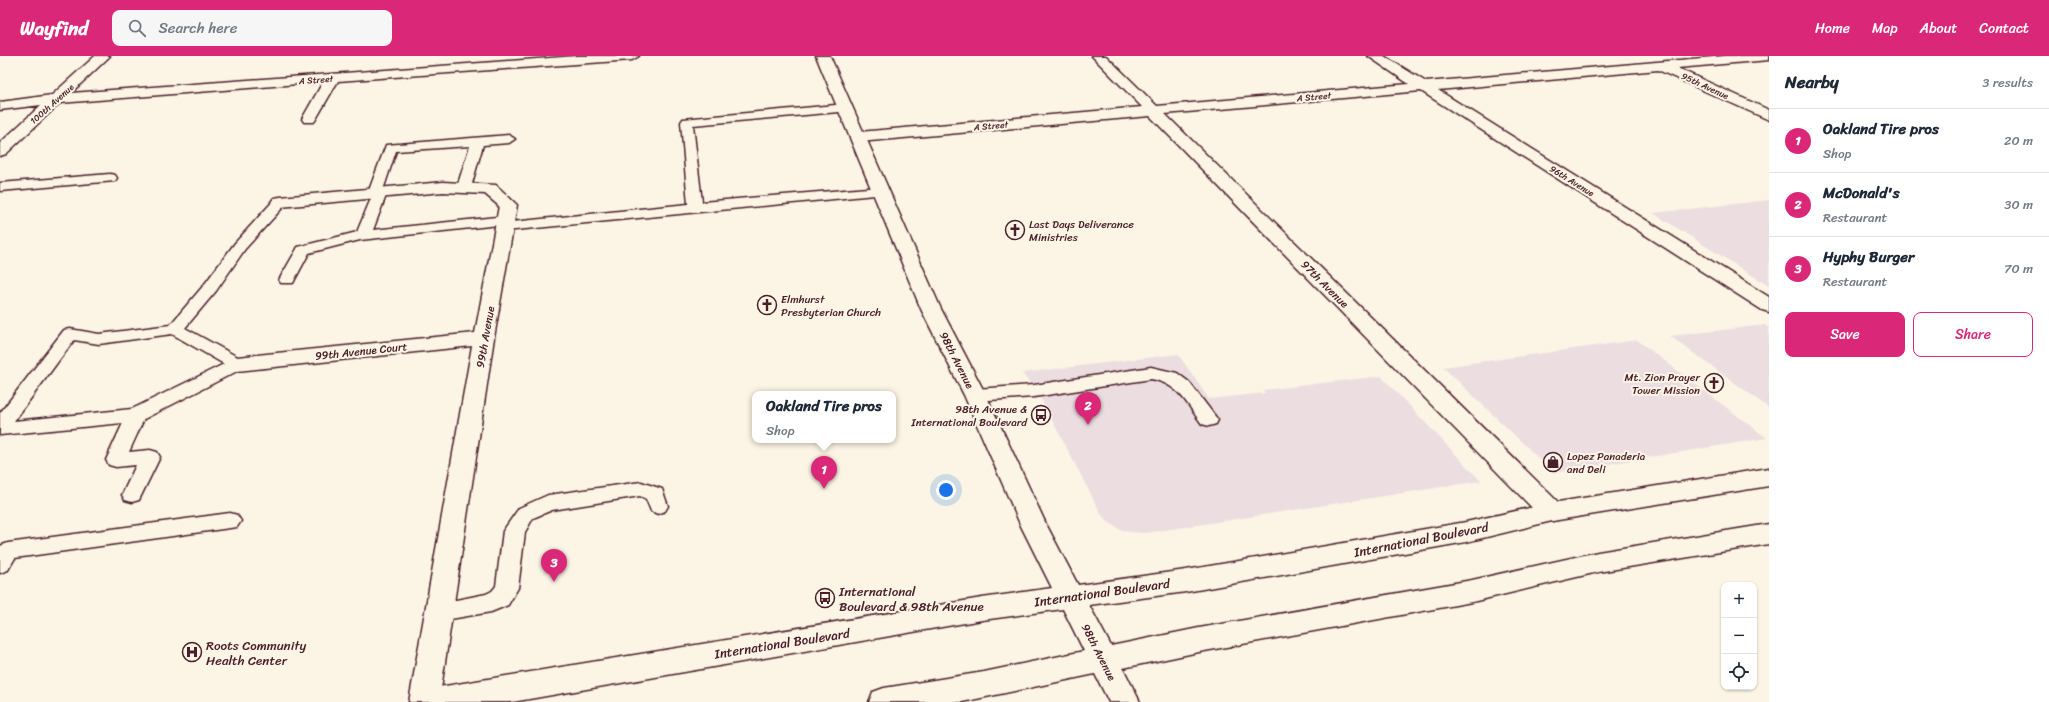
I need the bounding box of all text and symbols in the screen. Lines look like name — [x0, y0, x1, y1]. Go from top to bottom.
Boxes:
search box — [112, 10, 392, 46]
text: Wayfind — [20, 12, 88, 45]
text: Search here — [158, 15, 237, 41]
text: Home — [1815, 16, 1850, 41]
text: Map — [1872, 16, 1898, 41]
text: About — [1920, 16, 1957, 41]
text: Contact — [1979, 16, 2029, 41]
icon: search — [126, 17, 148, 39]
text: Nearby — [1785, 67, 1839, 97]
street label: 95th Avenue — [1679, 68, 1732, 104]
street label: A Street — [297, 71, 334, 89]
text: 3 results — [1982, 71, 2033, 94]
street label: 100th Avenue — [26, 79, 78, 128]
street label: A Street — [1295, 87, 1332, 107]
street label: A Street — [972, 116, 1009, 136]
text: Oakland Tire pros — [1823, 116, 1939, 142]
text: 1 — [1795, 129, 1801, 152]
text: 20 m — [2004, 129, 2033, 152]
text: Shop — [1823, 142, 1851, 165]
street label: 96th Avenue — [1546, 161, 1598, 201]
text: McDonald's — [1823, 180, 1900, 206]
text: 2 — [1794, 193, 1802, 216]
text: 30 m — [2004, 193, 2033, 216]
text: Restaurant — [1823, 206, 1887, 229]
place label: Last Days Deliverance Ministries — [1029, 215, 1134, 247]
church icon: Last Days Deliverance Ministries — [1004, 219, 1026, 241]
text: Hyphy Burger — [1823, 244, 1914, 270]
street label: 97th Avenue — [1296, 256, 1354, 313]
text: 3 — [1794, 257, 1802, 280]
text: 70 m — [2004, 257, 2033, 280]
text: Restaurant — [1823, 270, 1887, 293]
place label: Elmhurst Presbyterian Church — [781, 290, 881, 322]
church icon: Elmhurst Presbyterian Church — [756, 294, 778, 316]
street label: 99th Avenue — [471, 304, 500, 369]
button: Save — [1785, 312, 1905, 357]
button: Share — [1913, 312, 2033, 357]
street label: 98th Avenue — [934, 328, 979, 393]
street label: 99th Avenue Court — [314, 337, 408, 366]
place label: Mt. Zion Prayer Tower Mission — [1625, 368, 1701, 400]
church icon: Mt. Zion Prayer Tower Mission — [1703, 372, 1725, 394]
popup — [752, 391, 896, 443]
pin: 2 — [1075, 392, 1101, 425]
text: Oakland Tire pros — [766, 393, 882, 419]
place label: 98th Avenue & International Boulevard — [910, 400, 1028, 432]
bus stop icon: 98th Avenue & International Boulevard — [1030, 404, 1052, 426]
text: Shop — [766, 419, 795, 442]
place label: Lopez Panaderia and Deli — [1567, 447, 1646, 479]
shop icon: Lopez Panaderia and Deli — [1542, 451, 1564, 473]
pin: 1 — [811, 456, 837, 489]
your location — [936, 480, 956, 500]
street label: International Boulevard — [1351, 515, 1491, 564]
pin: 3 — [541, 549, 567, 582]
street label: International Boulevard — [1032, 571, 1172, 614]
place label: International Boulevard & 98th Avenue — [838, 580, 984, 618]
map controls — [1721, 582, 1757, 690]
button: + — [1721, 582, 1757, 618]
bus stop icon: International Boulevard & 98th Avenue — [814, 587, 836, 609]
button: − — [1721, 618, 1757, 654]
street label: 98th Avenue — [1076, 620, 1121, 685]
street label: International Boulevard — [712, 621, 853, 666]
place label: Roots Community Health Center — [206, 634, 306, 672]
hospital icon: Roots Community Health Center — [181, 641, 203, 663]
button: locate — [1721, 654, 1757, 690]

